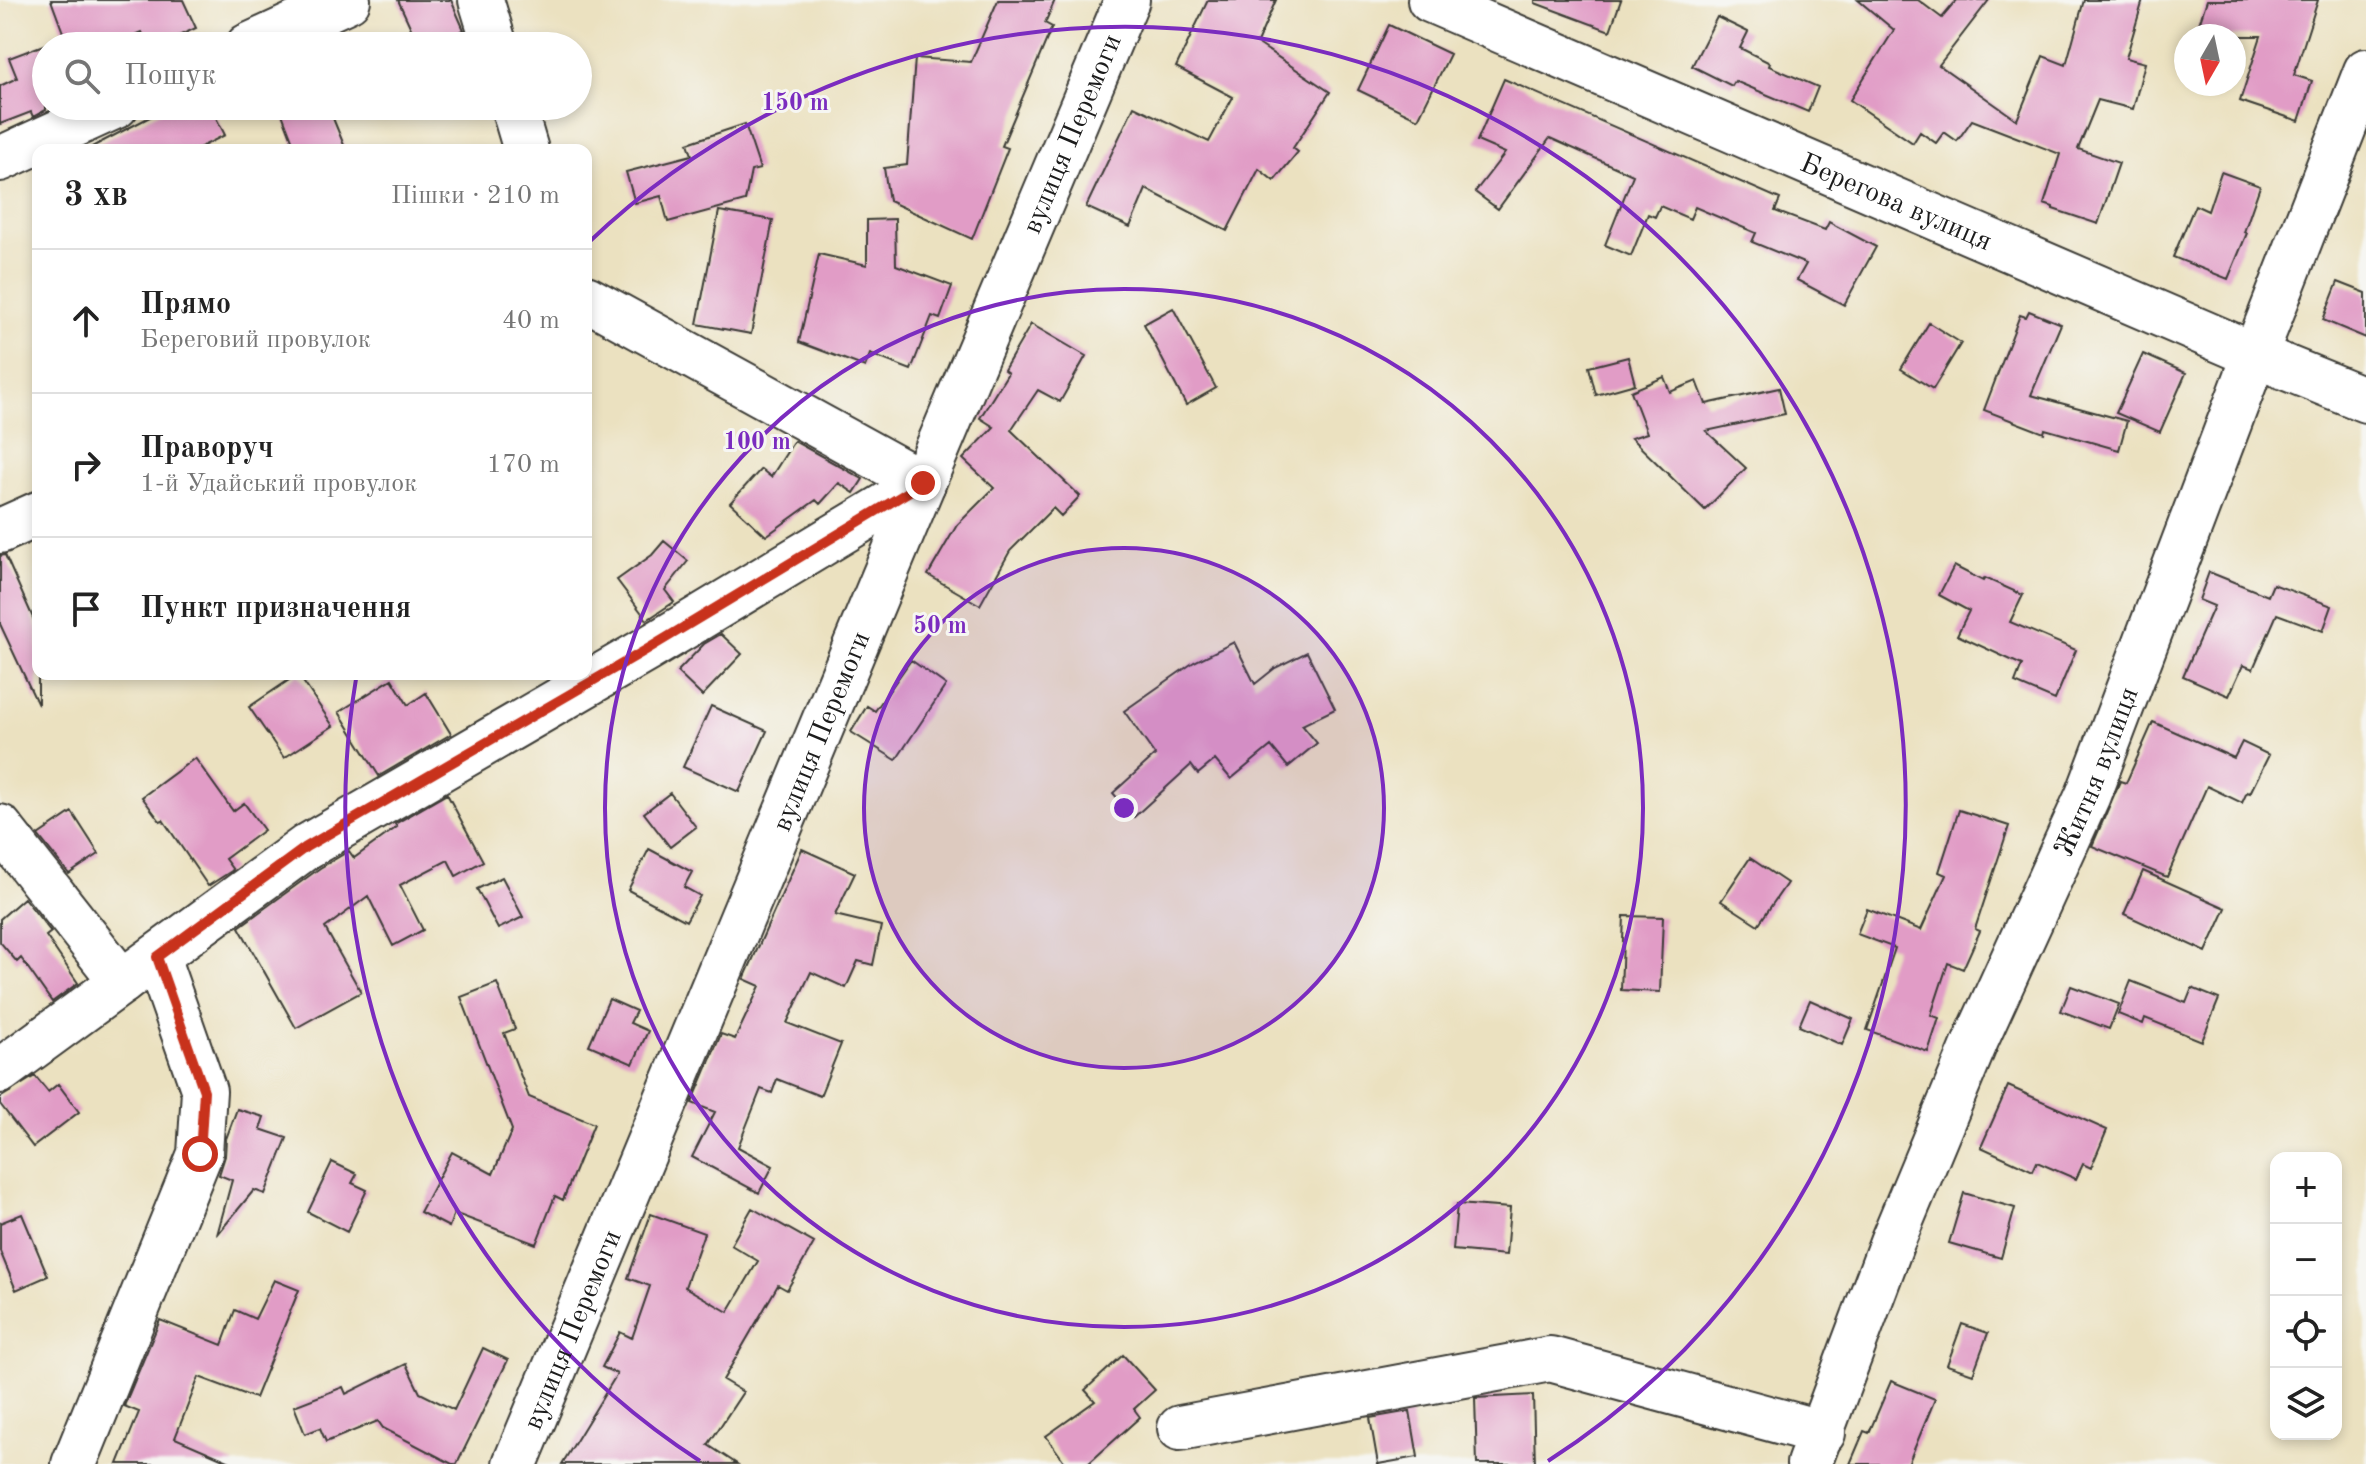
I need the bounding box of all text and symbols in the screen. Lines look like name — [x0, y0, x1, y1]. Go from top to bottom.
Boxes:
north arrow — [2174, 24, 2246, 96]
street label: вулиця Перемоги — [1019, 31, 1128, 238]
search box — [32, 32, 592, 120]
icon: search — [60, 54, 104, 98]
text: Пошук — [124, 61, 216, 91]
text: 150 m — [761, 91, 829, 116]
street label: Берегова вулиця — [1795, 150, 1995, 257]
text: 3 хв — [64, 179, 128, 213]
text: Пішки · 210 m — [391, 183, 560, 209]
text: Прямо — [140, 290, 231, 320]
icon: ahead — [64, 299, 108, 343]
text: 40 m — [502, 308, 560, 334]
text: Береговий провулок — [140, 327, 371, 353]
text: 100 m — [723, 431, 791, 455]
text: Праворуч — [140, 434, 274, 464]
icon: right — [64, 443, 108, 487]
text: 170 m — [487, 452, 560, 478]
route end — [905, 465, 941, 501]
text: 1-й Удайський провулок — [140, 471, 417, 497]
icon: arrive — [64, 587, 108, 631]
text: Пункт призначення — [140, 594, 411, 624]
text: 50 m — [913, 614, 967, 639]
street label: вулиця Перемоги — [769, 628, 877, 836]
street label: Житня вулиця — [2051, 684, 2145, 861]
centre of rings — [1110, 794, 1138, 822]
route start — [182, 1136, 218, 1172]
map controls — [2270, 1152, 2342, 1440]
button: + — [2270, 1152, 2342, 1224]
button: − — [2270, 1224, 2342, 1296]
street label: вулиця Перемоги — [520, 1226, 628, 1434]
button: locate — [2270, 1296, 2342, 1368]
button: layers — [2270, 1368, 2342, 1440]

